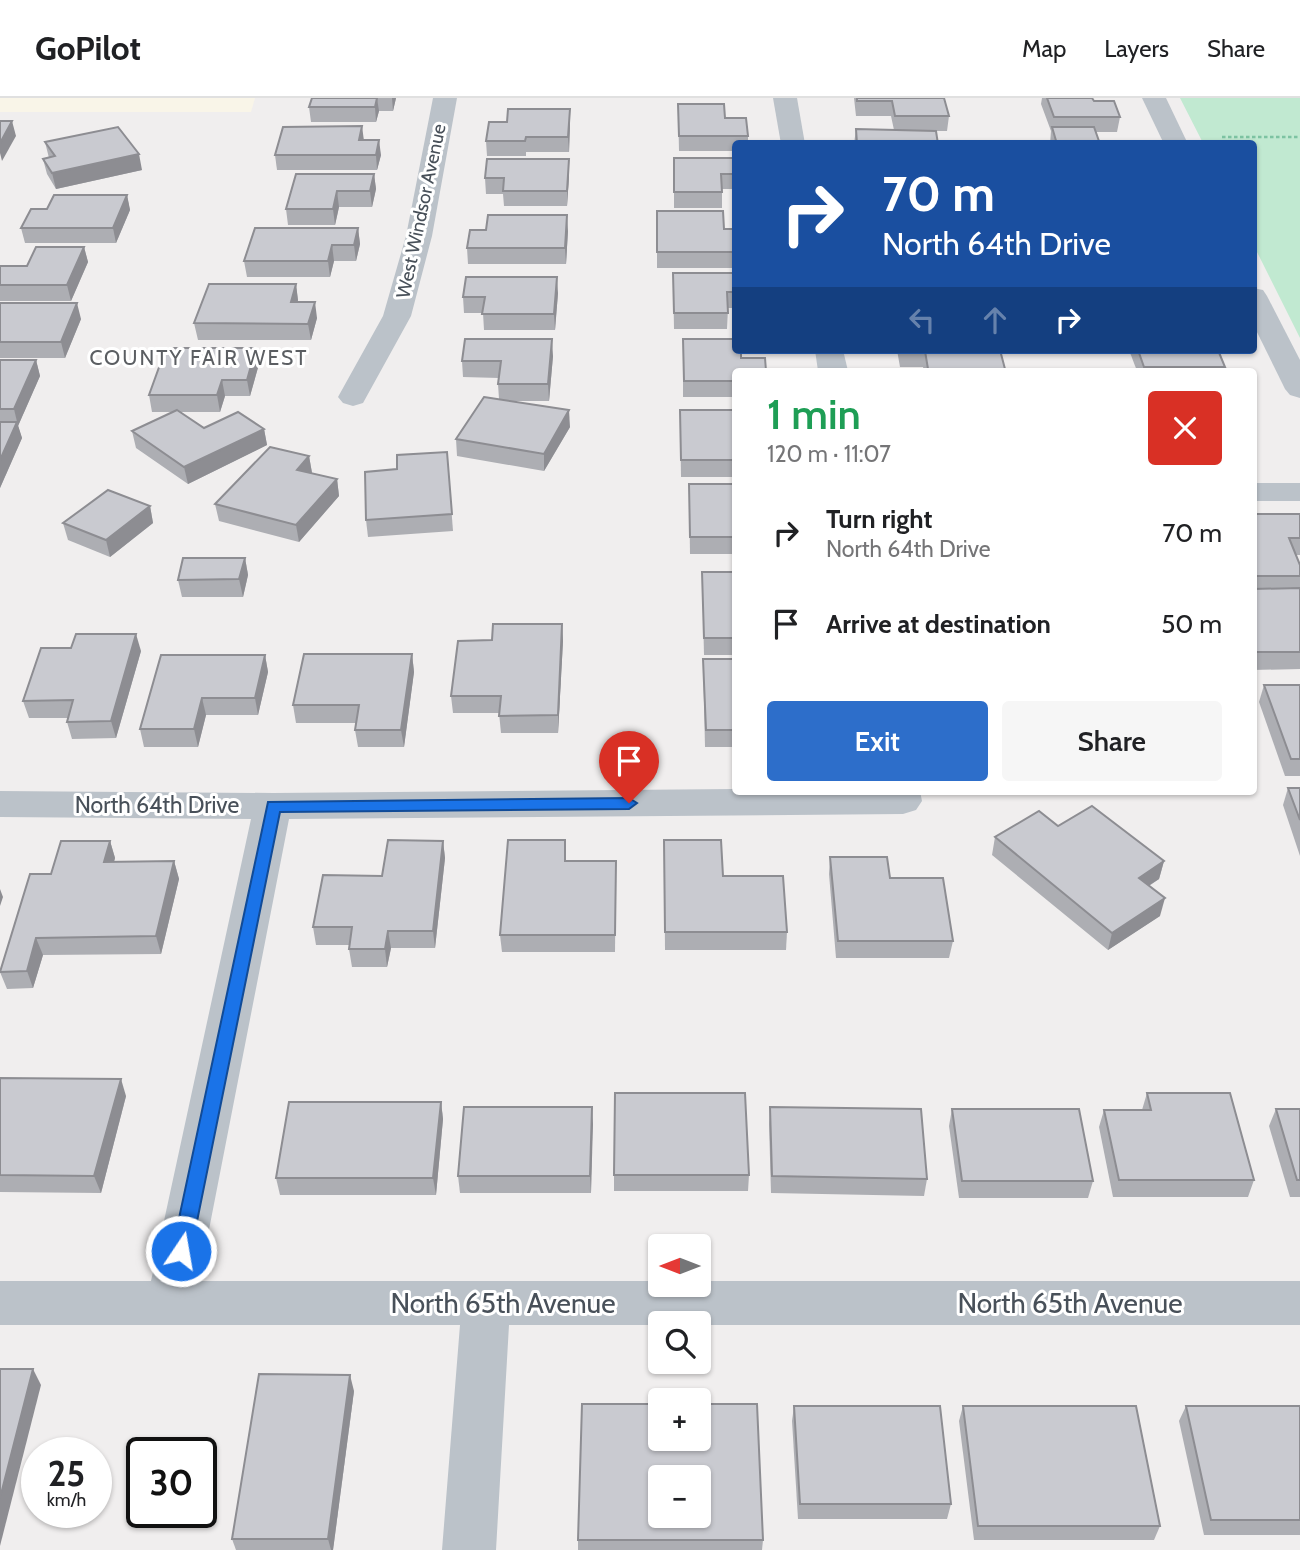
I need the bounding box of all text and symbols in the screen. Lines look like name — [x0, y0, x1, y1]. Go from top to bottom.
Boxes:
text: GoPilot — [35, 28, 141, 68]
text: Map — [1022, 34, 1066, 63]
text: Layers — [1104, 34, 1169, 63]
text: Share — [1207, 34, 1265, 63]
street label: West Windsor Avenue — [391, 122, 451, 300]
text: 70 m — [882, 164, 995, 223]
icon: right — [767, 168, 858, 259]
text: North 64th Drive — [882, 224, 1111, 263]
icon: left — [903, 301, 941, 339]
icon: ahead — [976, 301, 1014, 339]
icon: right — [1049, 301, 1087, 339]
district label: COUNTY FAIR WEST — [89, 345, 309, 370]
text: 1 min — [767, 388, 861, 440]
button: close — [1148, 391, 1222, 465]
text: 120 m · 11:07 — [767, 440, 891, 468]
text: Turn right — [826, 503, 932, 535]
icon: right — [767, 514, 805, 552]
text: 70 m — [1162, 517, 1222, 549]
text: North 64th Drive — [826, 535, 991, 563]
icon: arrive — [767, 605, 805, 643]
text: Arrive at destination — [826, 608, 1051, 640]
text: 50 m — [1161, 608, 1222, 640]
button: Exit — [767, 701, 988, 781]
button: Share — [1002, 701, 1222, 781]
pin — [599, 731, 659, 803]
icon: arrive — [610, 742, 648, 780]
street label: North 64th Drive — [75, 791, 239, 819]
position arrow — [144, 1214, 218, 1288]
north arrow — [648, 1234, 710, 1297]
map controls — [648, 1234, 711, 1528]
street label: North 65th Avenue — [390, 1286, 616, 1320]
street label: North 65th Avenue — [957, 1286, 1183, 1320]
button: search — [648, 1311, 711, 1374]
button: + — [648, 1388, 711, 1451]
speed limit sign: 30 — [126, 1437, 217, 1528]
text: 25 — [48, 1452, 85, 1495]
button: − — [648, 1465, 711, 1528]
text: km/h — [47, 1489, 86, 1511]

